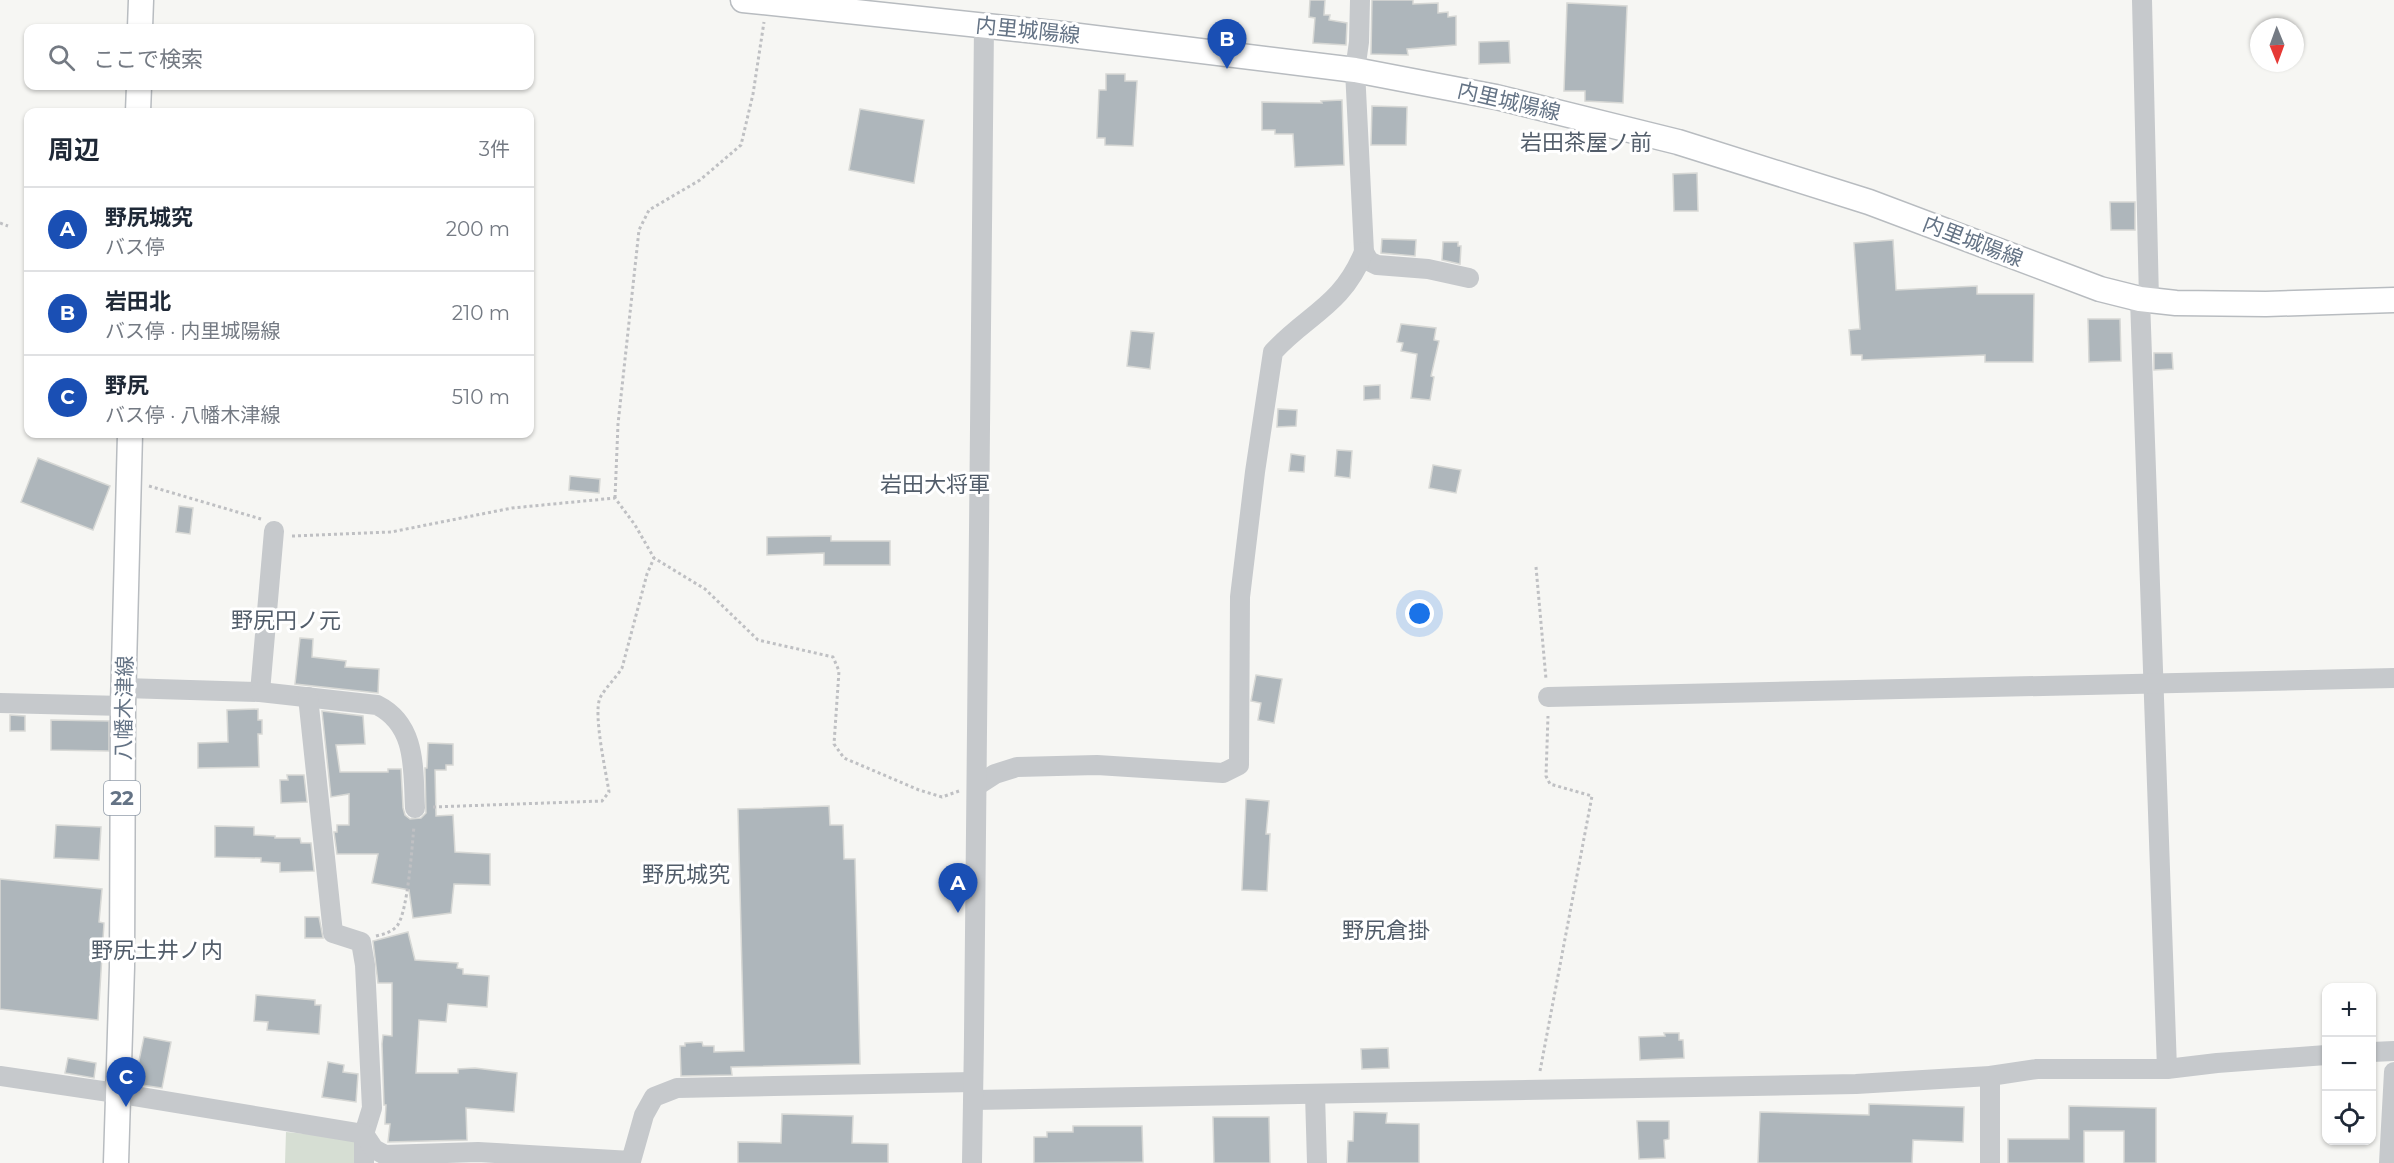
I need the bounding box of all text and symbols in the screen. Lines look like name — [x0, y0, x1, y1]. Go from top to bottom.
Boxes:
street label: 内里城陽線 — [974, 12, 1082, 48]
north arrow — [2250, 18, 2304, 72]
pin: B — [1208, 20, 1246, 69]
search box — [24, 24, 534, 90]
icon: search — [45, 41, 78, 74]
text: ここで検索 — [93, 46, 203, 73]
street label: 内里城陽線 — [1455, 77, 1563, 125]
district label: 岩田茶屋ノ前 — [1520, 129, 1652, 156]
text: 周辺 — [48, 134, 100, 166]
text: 3件 — [479, 137, 510, 161]
text: 野尻城究 — [105, 204, 193, 231]
street label: 内里城陽線 — [1920, 211, 2026, 271]
text: A — [60, 217, 75, 241]
text: 200 m — [446, 217, 510, 241]
text: バス停 — [105, 235, 165, 259]
text: 岩田北 — [105, 288, 171, 315]
text: B — [60, 301, 75, 325]
text: 210 m — [452, 301, 510, 325]
text: バス停 · 内里城陽線 — [105, 319, 281, 343]
text: 野尻 — [105, 372, 149, 399]
text: C — [60, 385, 75, 409]
text: 510 m — [452, 385, 510, 409]
text: バス停 · 八幡木津線 — [105, 403, 281, 427]
district label: 岩田大将軍 — [880, 471, 990, 498]
your location — [1405, 599, 1434, 628]
district label: 野尻円ノ元 — [231, 607, 341, 634]
street label: 八幡木津線 — [111, 655, 137, 761]
road number: 22 — [104, 781, 140, 815]
district label: 野尻城究 — [642, 861, 730, 888]
pin: A — [938, 864, 978, 913]
district label: 野尻倉掛 — [1342, 917, 1430, 944]
district label: 野尻土井ノ内 — [91, 937, 223, 964]
map controls — [2322, 983, 2376, 1145]
button: + — [2322, 983, 2376, 1037]
button: − — [2322, 1037, 2376, 1091]
pin: C — [106, 1058, 146, 1107]
button: locate — [2322, 1091, 2376, 1145]

